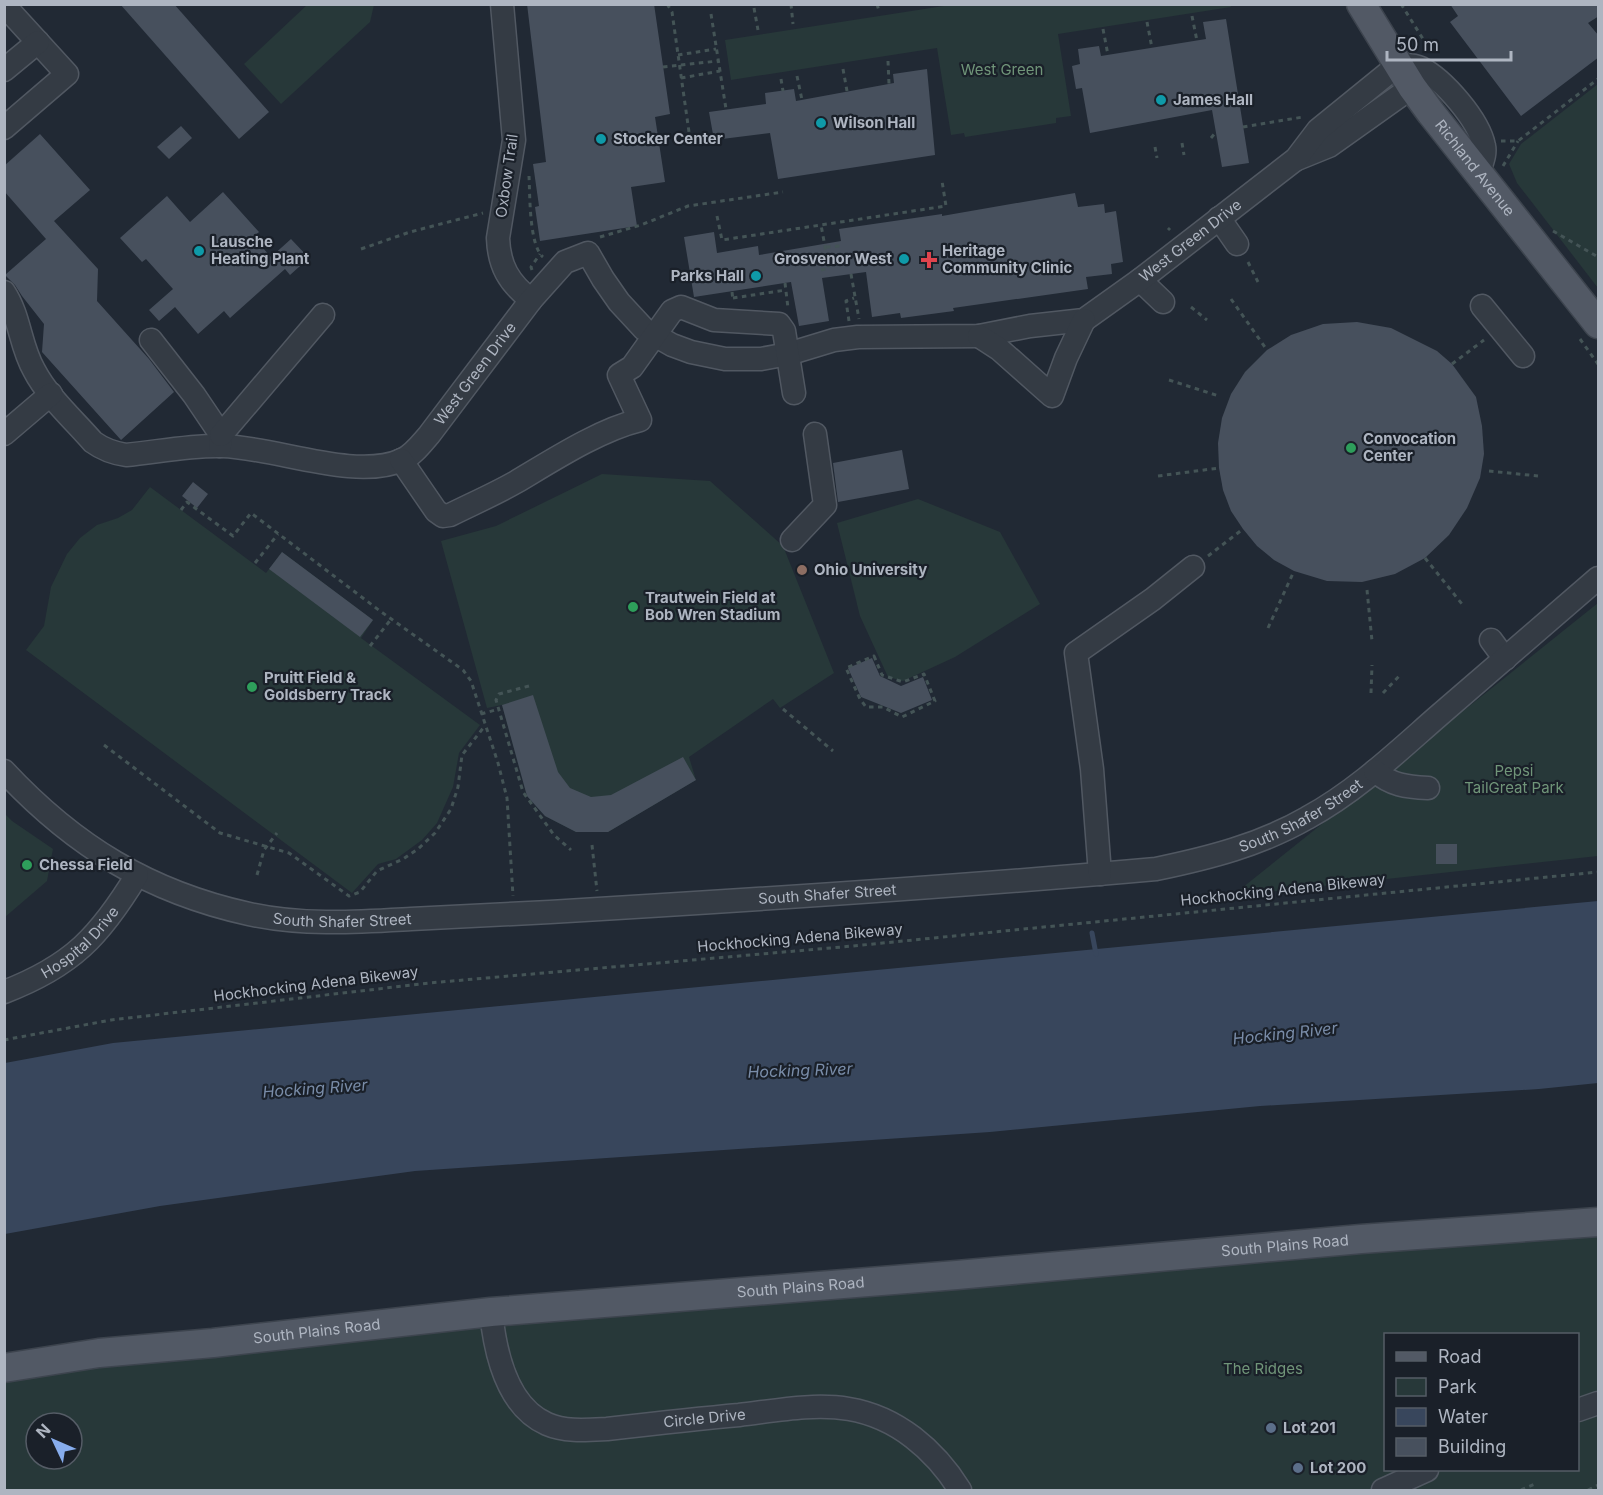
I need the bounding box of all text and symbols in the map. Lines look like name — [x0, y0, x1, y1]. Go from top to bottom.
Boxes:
scale bar — [1387, 24, 1512, 62]
text: 50 m — [1396, 34, 1439, 55]
park label: West Green — [961, 60, 1043, 79]
place label: James Hall — [1173, 90, 1253, 109]
marker: James Hall — [1154, 93, 1168, 107]
place label: Wilson Hall — [833, 113, 915, 132]
marker: Wilson Hall — [814, 116, 828, 130]
street label: Richland Avenue — [1431, 116, 1519, 220]
place label: Stocker Center — [613, 129, 723, 148]
marker: Stocker Center — [594, 132, 608, 146]
street label: Oxbow Trail — [491, 133, 522, 219]
street label: West Green Drive — [1135, 195, 1245, 286]
place label: Lausche Heating Plant — [211, 232, 310, 268]
place label: Heritage Community Clinic — [942, 241, 1072, 277]
marker: Lausche Heating Plant — [192, 244, 206, 258]
place label: Grosvenor West — [774, 249, 893, 268]
marker: Heritage Community Clinic — [920, 251, 938, 269]
marker: Grosvenor West — [897, 252, 911, 266]
place label: Parks Hall — [671, 266, 744, 285]
marker: Parks Hall — [749, 269, 763, 283]
street label: West Green Drive — [430, 318, 520, 429]
place label: Convocation Center — [1363, 429, 1456, 465]
marker: Convocation Center — [1344, 441, 1358, 455]
place label: Ohio University — [814, 560, 927, 579]
marker: Ohio University — [795, 563, 809, 577]
place label: Trautwein Field at Bob Wren Stadium — [645, 588, 780, 624]
marker: Trautwein Field at Bob Wren Stadium — [626, 600, 640, 614]
place label: Pruitt Field & Goldsberry Track — [264, 668, 392, 704]
marker: Pruitt Field & Goldsberry Track — [245, 680, 259, 694]
park label: Pepsi TailGreat Park — [1464, 761, 1564, 797]
street label: South Shafer Street — [1236, 774, 1366, 856]
place label: Chessa Field — [39, 855, 133, 874]
marker: Chessa Field — [20, 858, 34, 872]
street label: Hockhocking Adena Bikeway — [1180, 869, 1387, 910]
street label: South Shafer Street — [757, 880, 897, 908]
street label: Hospital Drive — [38, 902, 123, 982]
street label: South Shafer Street — [272, 908, 412, 931]
street label: Hockhocking Adena Bikeway — [697, 919, 904, 956]
street label: Hockhocking Adena Bikeway — [213, 961, 420, 1005]
water label: Hocking River — [1232, 1017, 1339, 1048]
water label: Hocking River — [747, 1058, 854, 1082]
water label: Hocking River — [262, 1074, 369, 1102]
street label: South Plains Road — [1220, 1230, 1349, 1260]
street label: South Plains Road — [736, 1272, 865, 1301]
street label: South Plains Road — [252, 1314, 381, 1347]
legend — [1384, 1333, 1579, 1471]
text: Road — [1438, 1346, 1481, 1367]
park label: The Ridges — [1223, 1359, 1303, 1378]
text: Park — [1438, 1376, 1477, 1397]
street label: Circle Drive — [662, 1404, 747, 1432]
text: Water — [1438, 1406, 1488, 1427]
north arrow — [24, 1411, 84, 1471]
place label: Lot 201 — [1283, 1418, 1336, 1437]
text: N — [32, 1419, 55, 1442]
marker: Lot 201 — [1264, 1421, 1278, 1435]
text: Building — [1438, 1436, 1506, 1457]
place label: Lot 200 — [1310, 1458, 1366, 1477]
marker: Lot 200 — [1291, 1461, 1305, 1475]

